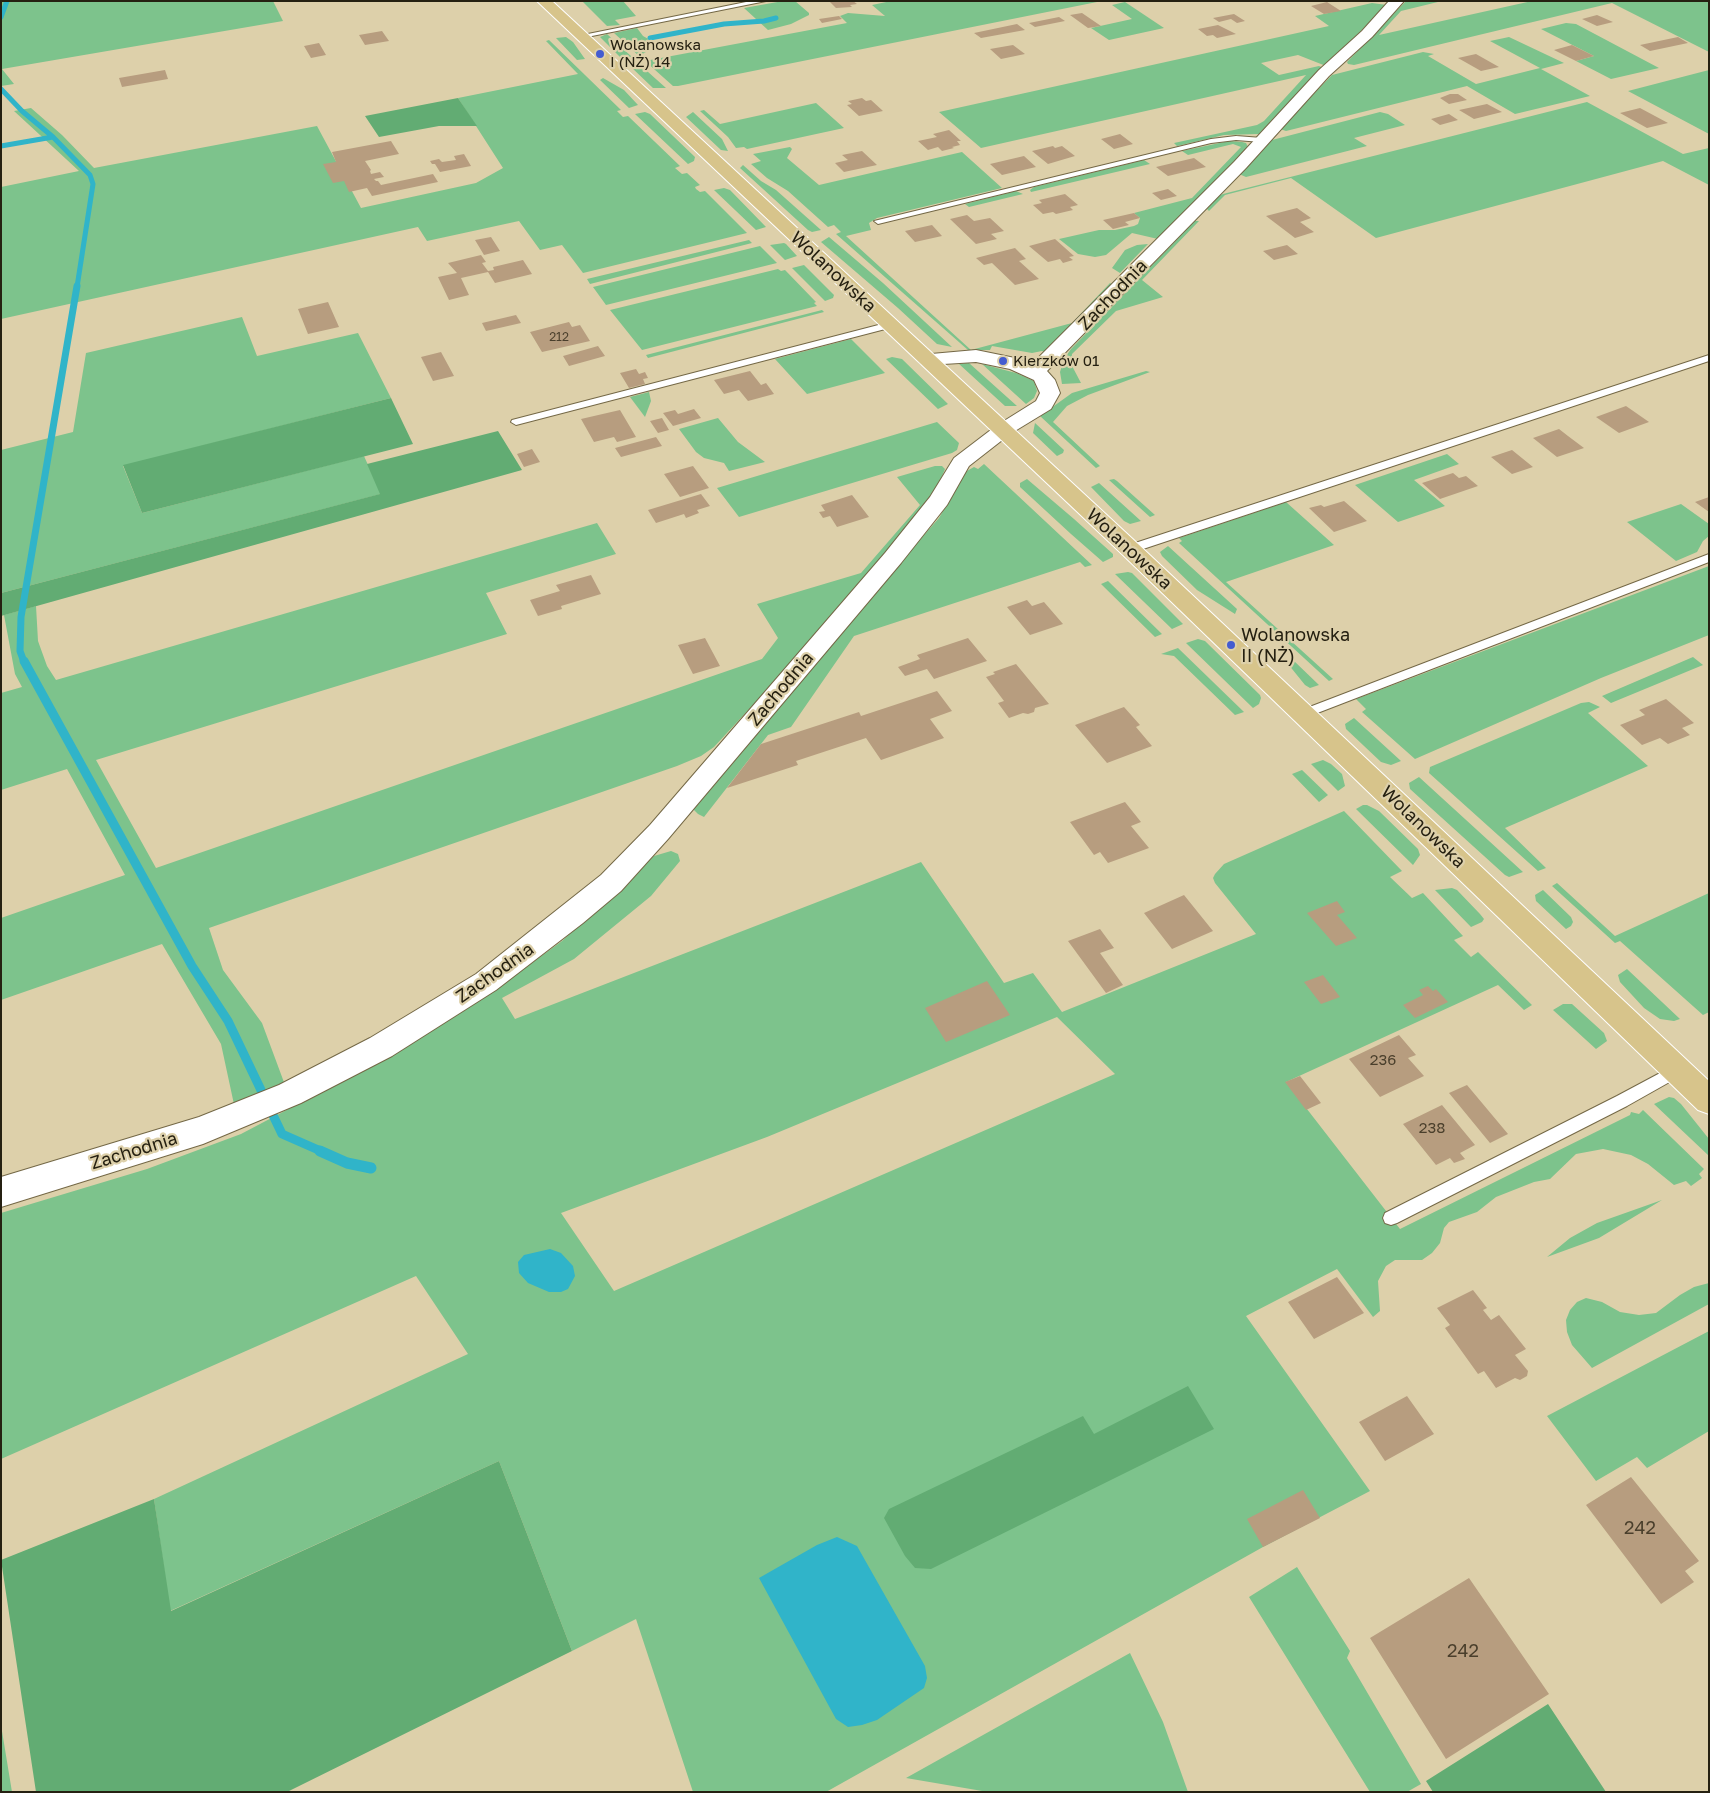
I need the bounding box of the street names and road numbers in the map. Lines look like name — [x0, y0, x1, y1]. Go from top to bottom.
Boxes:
street label: Wolanowska — [786, 227, 880, 317]
street label: Zachodnia — [1074, 255, 1152, 335]
street label: Wolanowska — [1082, 504, 1176, 594]
street label: Zachodnia — [744, 648, 818, 730]
street label: Wolanowska — [1376, 781, 1470, 873]
street label: Zachodnia — [452, 938, 538, 1008]
street label: Zachodnia — [88, 1128, 180, 1174]

